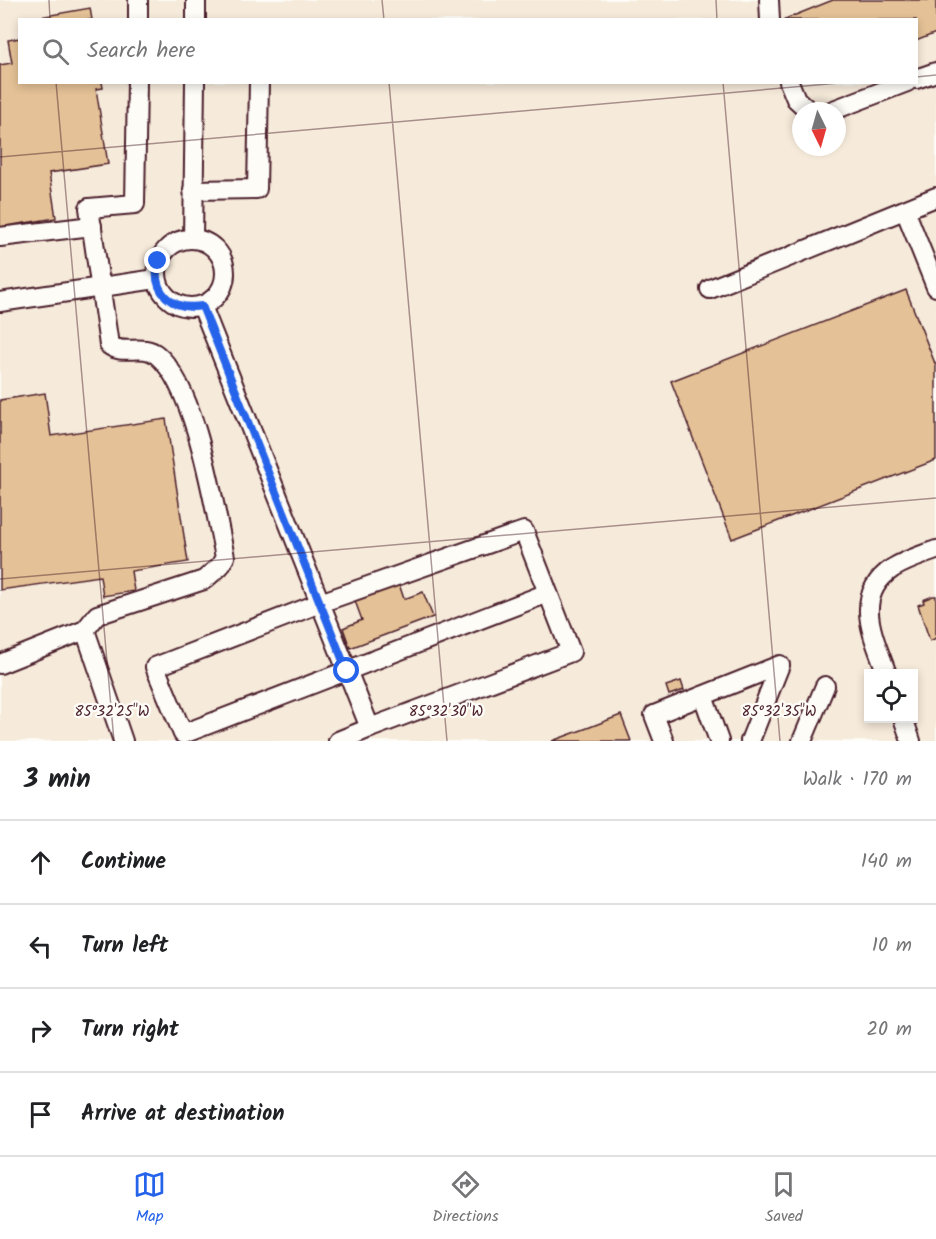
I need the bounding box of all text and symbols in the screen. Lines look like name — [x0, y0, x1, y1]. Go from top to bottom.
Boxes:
search box — [18, 18, 918, 84]
text: Search here — [87, 34, 195, 69]
icon: search — [39, 35, 72, 68]
north arrow — [792, 102, 846, 156]
route end — [144, 247, 170, 273]
route start — [333, 657, 359, 683]
map controls — [864, 669, 918, 723]
button: locate — [864, 669, 918, 723]
text: 85°32'25"W — [74, 700, 150, 724]
text: 85°32'30"W — [409, 700, 483, 724]
text: 85°32'35"W — [742, 700, 817, 724]
text: 3 min — [24, 759, 91, 801]
text: Walk · 170 m — [802, 764, 912, 796]
text: Continue — [81, 845, 166, 880]
icon: ahead — [24, 846, 57, 879]
text: 140 m — [861, 846, 912, 878]
text: Turn left — [81, 929, 168, 964]
icon: left — [24, 930, 57, 963]
text: 10 m — [872, 930, 912, 962]
text: Turn right — [81, 1013, 179, 1048]
icon: right — [24, 1014, 57, 1047]
text: 20 m — [866, 1014, 912, 1046]
text: Arrive at destination — [81, 1097, 284, 1132]
icon: arrive — [24, 1098, 57, 1131]
tab: Map — [133, 1168, 166, 1229]
tab: Directions — [432, 1168, 499, 1229]
tab: Saved — [765, 1168, 803, 1229]

